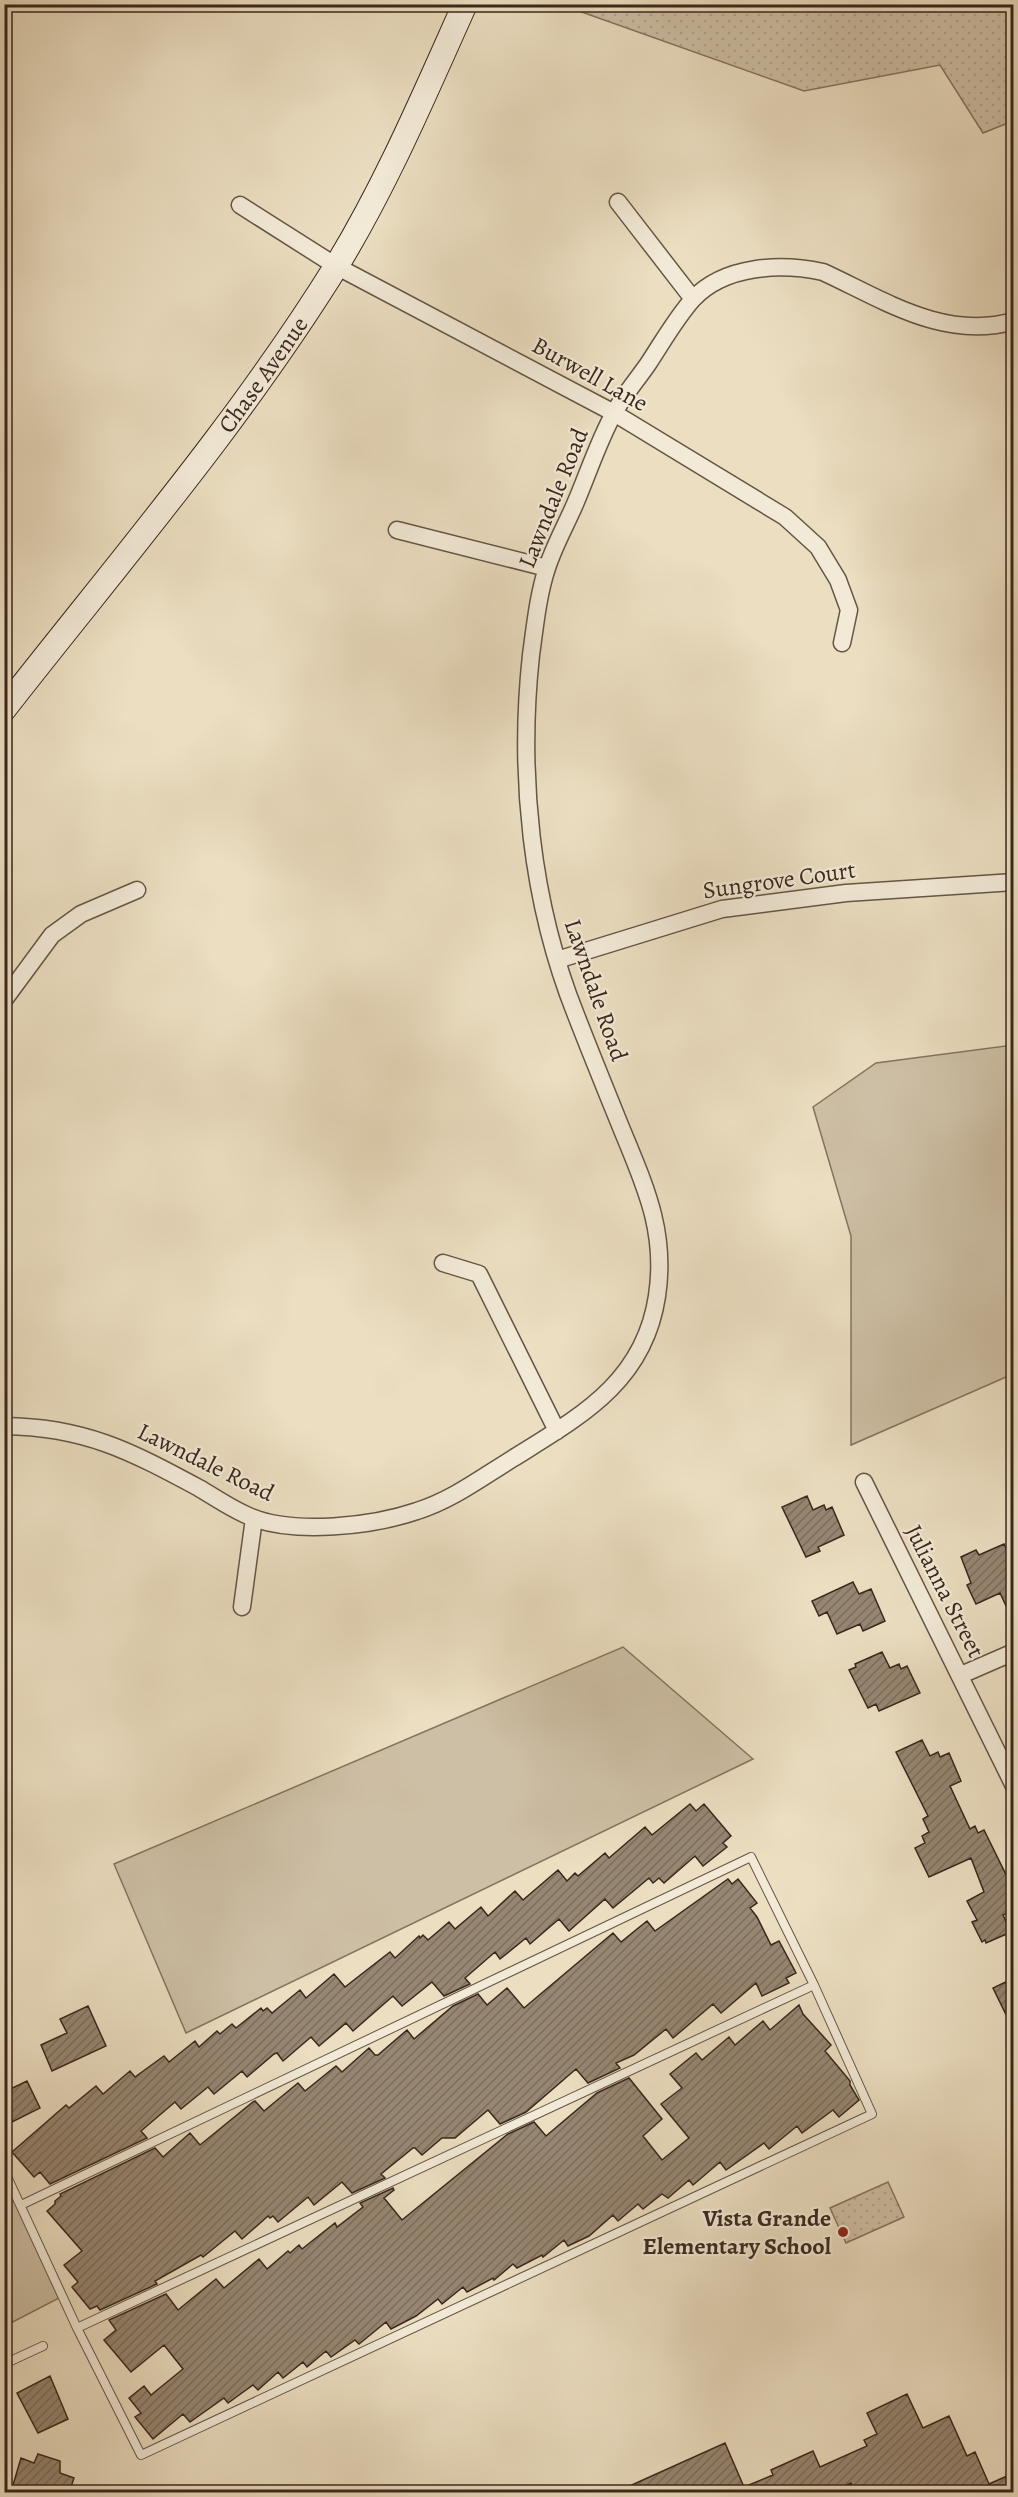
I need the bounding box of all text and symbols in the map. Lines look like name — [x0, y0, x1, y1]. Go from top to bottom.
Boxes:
street label: Chase Avenue — [211, 310, 315, 439]
street label: Burwell Lane — [526, 329, 654, 419]
street label: Lawndale Road — [510, 423, 596, 573]
street label: Sungrove Court — [701, 853, 857, 907]
street label: Lawndale Road — [557, 915, 635, 1065]
street label: Lawndale Road — [132, 1415, 280, 1509]
street label: Julianna Street — [898, 1519, 992, 1663]
place label: Vista Grande Elementary School — [643, 2202, 832, 2262]
marker: Vista Grande Elementary School — [836, 2225, 850, 2239]

